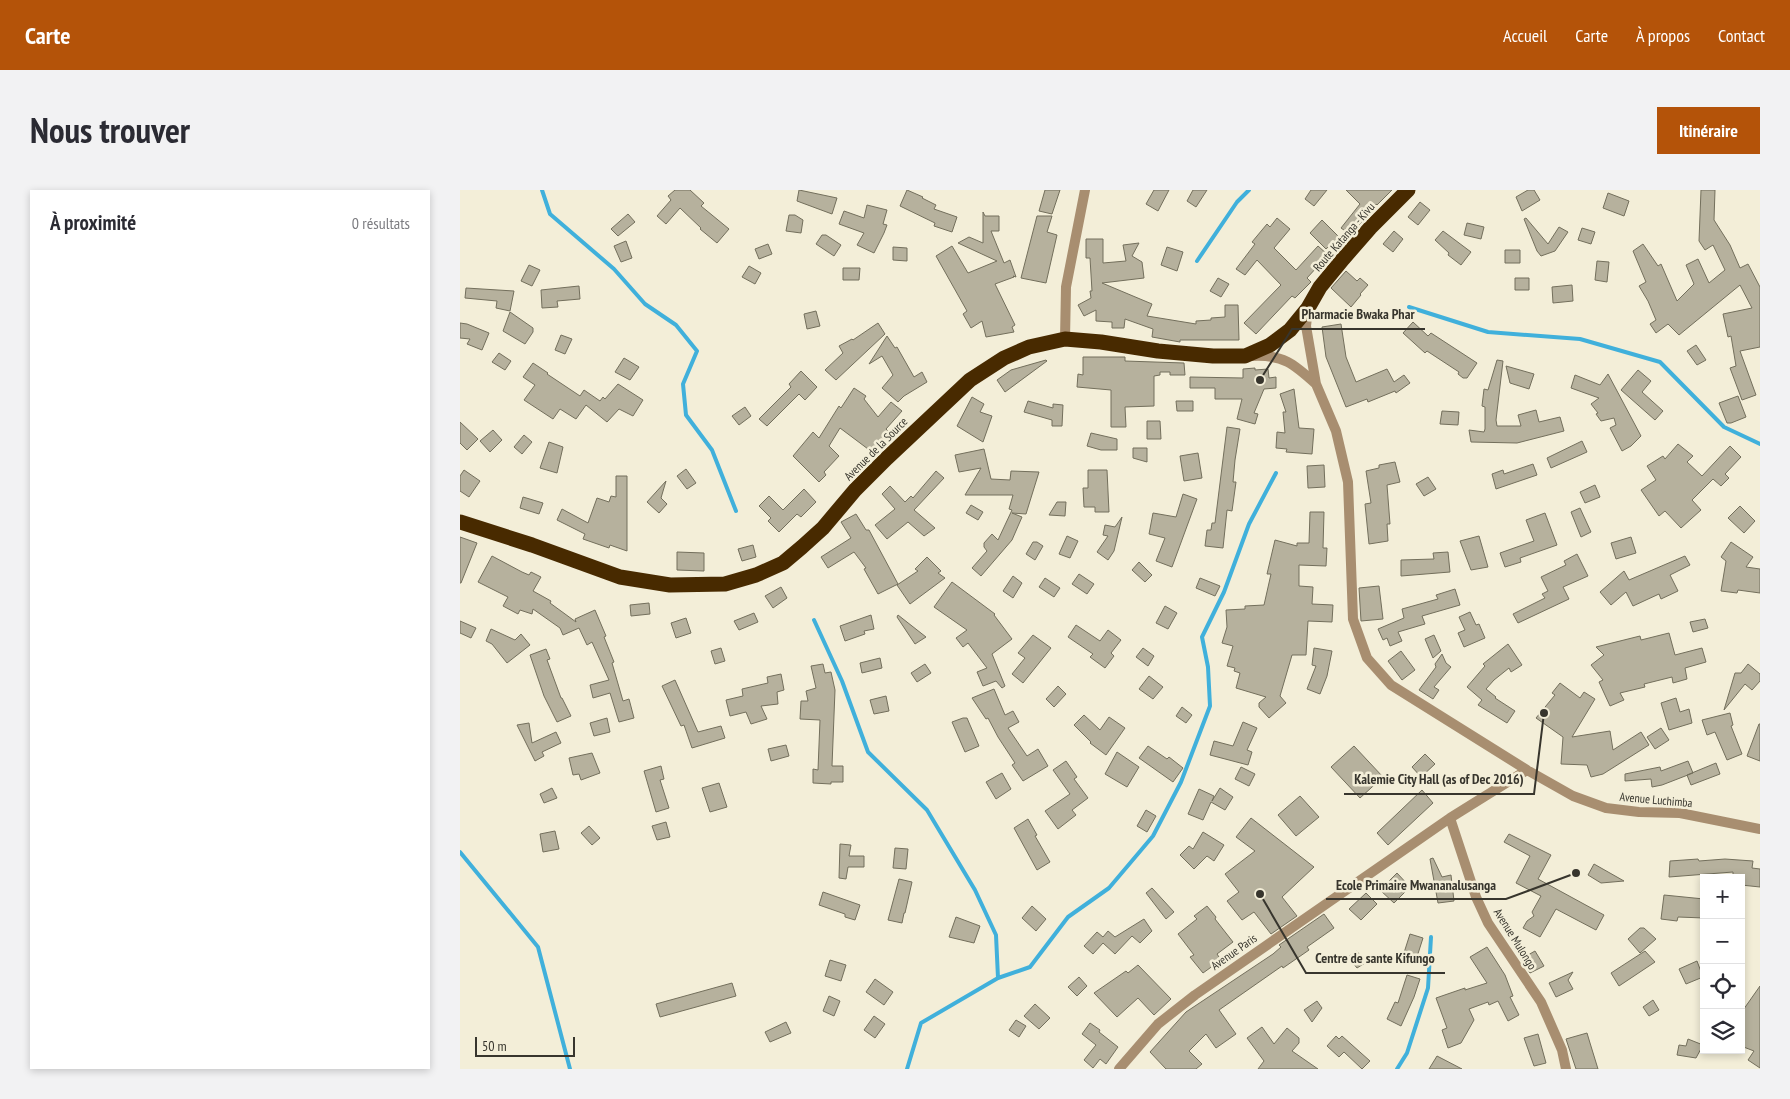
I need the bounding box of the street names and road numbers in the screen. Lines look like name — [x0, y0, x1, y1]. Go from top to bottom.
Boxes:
street label: Route Katanga - Kivu — [1310, 199, 1378, 274]
street label: Avenue de la Source — [841, 414, 911, 483]
street label: Avenue Luchimba — [1619, 789, 1693, 810]
street label: Avenue Mulongo — [1491, 905, 1540, 972]
street label: Avenue Paris — [1208, 930, 1260, 973]

